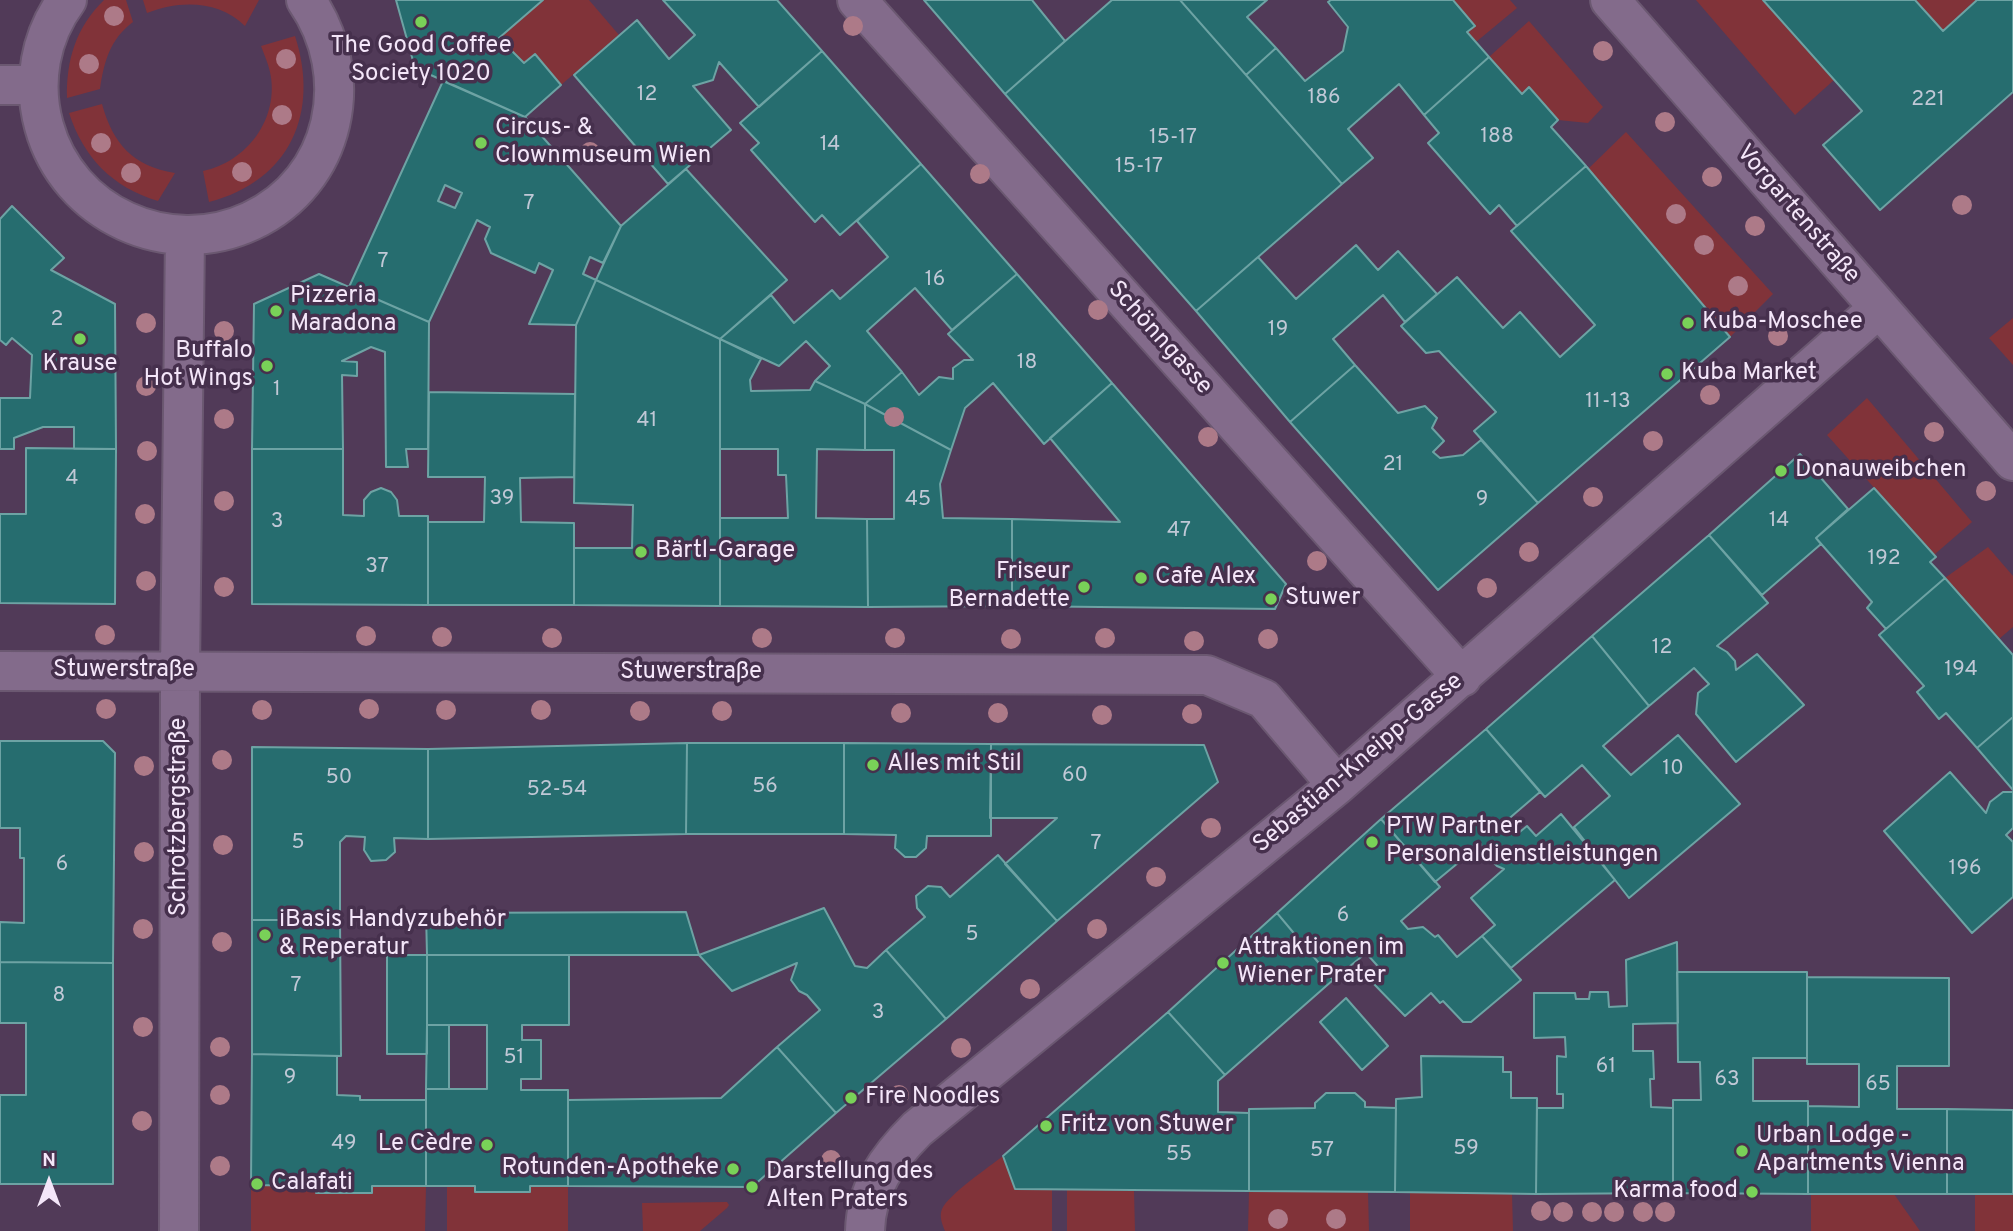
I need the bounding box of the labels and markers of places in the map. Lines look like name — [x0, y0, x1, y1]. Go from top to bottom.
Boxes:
marker: The Good Coffee Society 1020 — [413, 14, 429, 30]
place label: The Good Coffee Society 1020 — [330, 33, 512, 89]
place label: Circus- & Clownmuseum Wien — [495, 115, 711, 171]
marker: Circus- & Clownmuseum Wien — [473, 135, 489, 151]
place label: Pizzeria Maradona — [290, 283, 396, 339]
marker: Pizzeria Maradona — [268, 303, 284, 319]
place label: Kuba-Moschee — [1702, 309, 1863, 337]
marker: Kuba-Moschee — [1680, 315, 1696, 331]
marker: Krause — [72, 331, 88, 347]
place label: Buffalo Hot Wings — [143, 338, 253, 394]
place label: Krause — [43, 351, 117, 379]
marker: Buffalo Hot Wings — [259, 358, 275, 374]
place label: Kuba Market — [1681, 360, 1817, 388]
marker: Kuba Market — [1659, 366, 1675, 382]
place label: Donauweibchen — [1795, 457, 1967, 485]
marker: Donauweibchen — [1773, 463, 1789, 479]
place label: Bärtl-Garage — [655, 538, 795, 566]
marker: Bärtl-Garage — [633, 544, 649, 560]
place label: Friseur Bernadette — [948, 559, 1070, 615]
place label: Cafe Alex — [1155, 564, 1256, 592]
marker: Cafe Alex — [1133, 570, 1149, 586]
marker: Friseur Bernadette — [1076, 579, 1092, 595]
place label: Stuwer — [1285, 585, 1361, 613]
marker: Stuwer — [1263, 591, 1279, 607]
place label: Alles mit Stil — [887, 751, 1022, 779]
marker: Alles mit Stil — [865, 757, 881, 773]
place label: PTW Partner Personaldienstleistungen — [1386, 814, 1659, 870]
marker: PTW Partner Personaldienstleistungen — [1364, 834, 1380, 850]
place label: iBasis Handyzubehör & Reperatur — [279, 907, 506, 963]
marker: iBasis Handyzubehör & Reperatur — [257, 927, 273, 943]
place label: Attraktionen im Wiener Prater — [1237, 935, 1404, 991]
marker: Attraktionen im Wiener Prater — [1215, 955, 1231, 971]
place label: Fire Noodles — [865, 1084, 1000, 1112]
marker: Fire Noodles — [843, 1090, 859, 1106]
place label: Fritz von Stuwer — [1060, 1112, 1234, 1140]
marker: Fritz von Stuwer — [1038, 1118, 1054, 1134]
place label: Urban Lodge - Apartments Vienna — [1756, 1123, 1965, 1179]
place label: Le Cèdre — [378, 1131, 473, 1159]
marker: Le Cèdre — [479, 1137, 495, 1153]
marker: Urban Lodge - Apartments Vienna — [1734, 1143, 1750, 1159]
place label: Rotunden-Apotheke — [501, 1155, 719, 1183]
place label: Darstellung des Alten Praters — [766, 1159, 933, 1215]
marker: Rotunden-Apotheke — [725, 1161, 741, 1177]
place label: Calafati — [271, 1170, 353, 1198]
marker: Calafati — [249, 1176, 265, 1192]
place label: Karma food — [1613, 1178, 1738, 1206]
marker: Darstellung des Alten Praters — [744, 1179, 760, 1195]
marker: Karma food — [1744, 1184, 1760, 1200]

